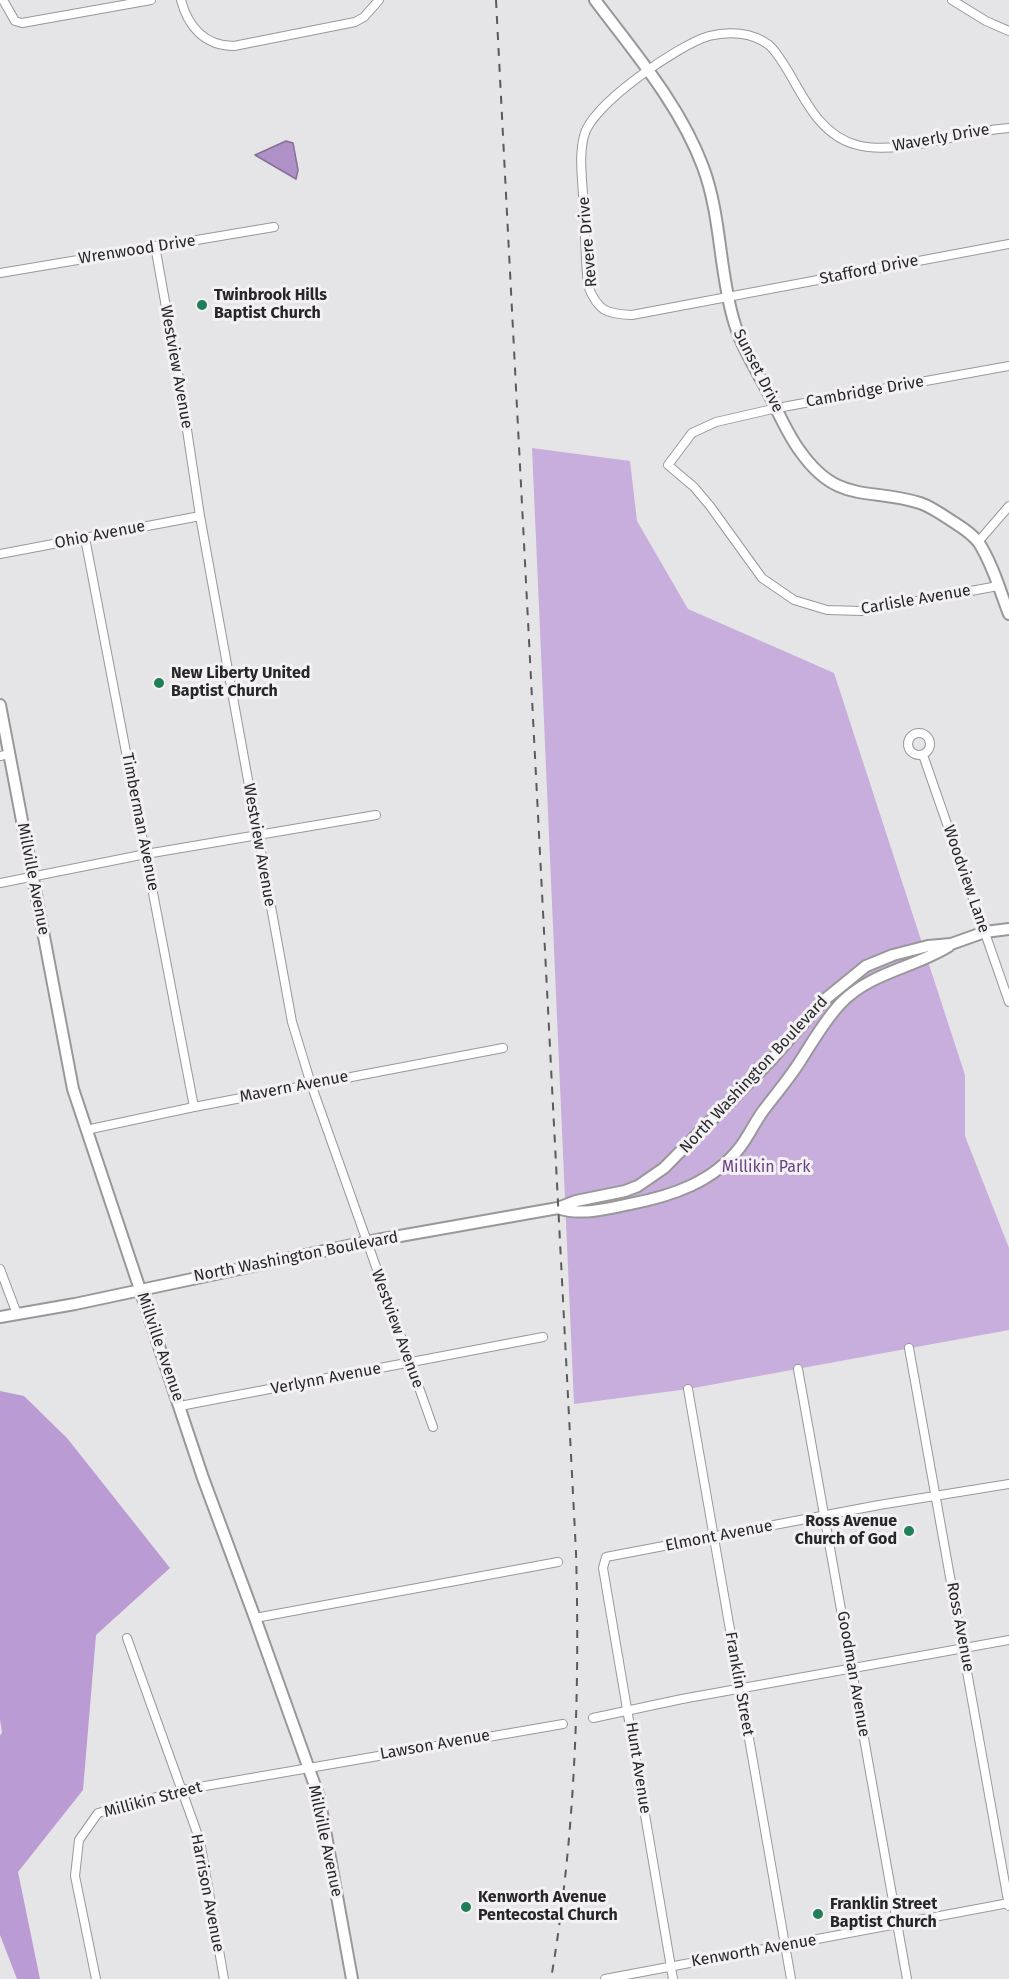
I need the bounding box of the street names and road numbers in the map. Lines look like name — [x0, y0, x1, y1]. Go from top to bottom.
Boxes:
street label: Waverly Drive — [891, 120, 991, 156]
street label: Revere Drive — [574, 196, 602, 288]
street label: Wrenwood Drive — [77, 231, 197, 269]
street label: Stafford Drive — [818, 251, 920, 289]
street label: Westview Avenue — [156, 304, 196, 430]
street label: Sunset Drive — [729, 326, 787, 416]
street label: Cambridge Drive — [804, 372, 926, 412]
street label: Ohio Avenue — [53, 517, 147, 553]
street label: Carlisle Avenue — [860, 581, 972, 619]
street label: Timberman Avenue — [117, 751, 163, 893]
street label: Westview Avenue — [239, 782, 279, 908]
street label: Millville Avenue — [13, 821, 53, 937]
street label: Woodview Lane — [939, 823, 993, 935]
street label: North Washington Boulevard — [676, 992, 832, 1158]
street label: Mavern Avenue — [238, 1067, 350, 1107]
street label: North Washington Boulevard — [192, 1228, 400, 1286]
street label: Westview Avenue — [367, 1267, 427, 1391]
street label: Millville Avenue — [132, 1290, 188, 1404]
street label: Verlynn Avenue — [269, 1359, 383, 1399]
street label: Elmont Avenue — [664, 1516, 774, 1556]
street label: Ross Avenue — [942, 1581, 978, 1673]
street label: Goodman Avenue — [832, 1610, 874, 1738]
street label: Franklin Street — [720, 1630, 758, 1738]
street label: Hunt Avenue — [621, 1721, 655, 1815]
street label: Lawson Avenue — [378, 1726, 492, 1764]
street label: Millikin Street — [102, 1778, 204, 1822]
street label: Millville Avenue — [304, 1783, 346, 1899]
street label: Harrison Avenue — [186, 1832, 228, 1954]
street label: Kenworth Avenue — [690, 1931, 818, 1971]

